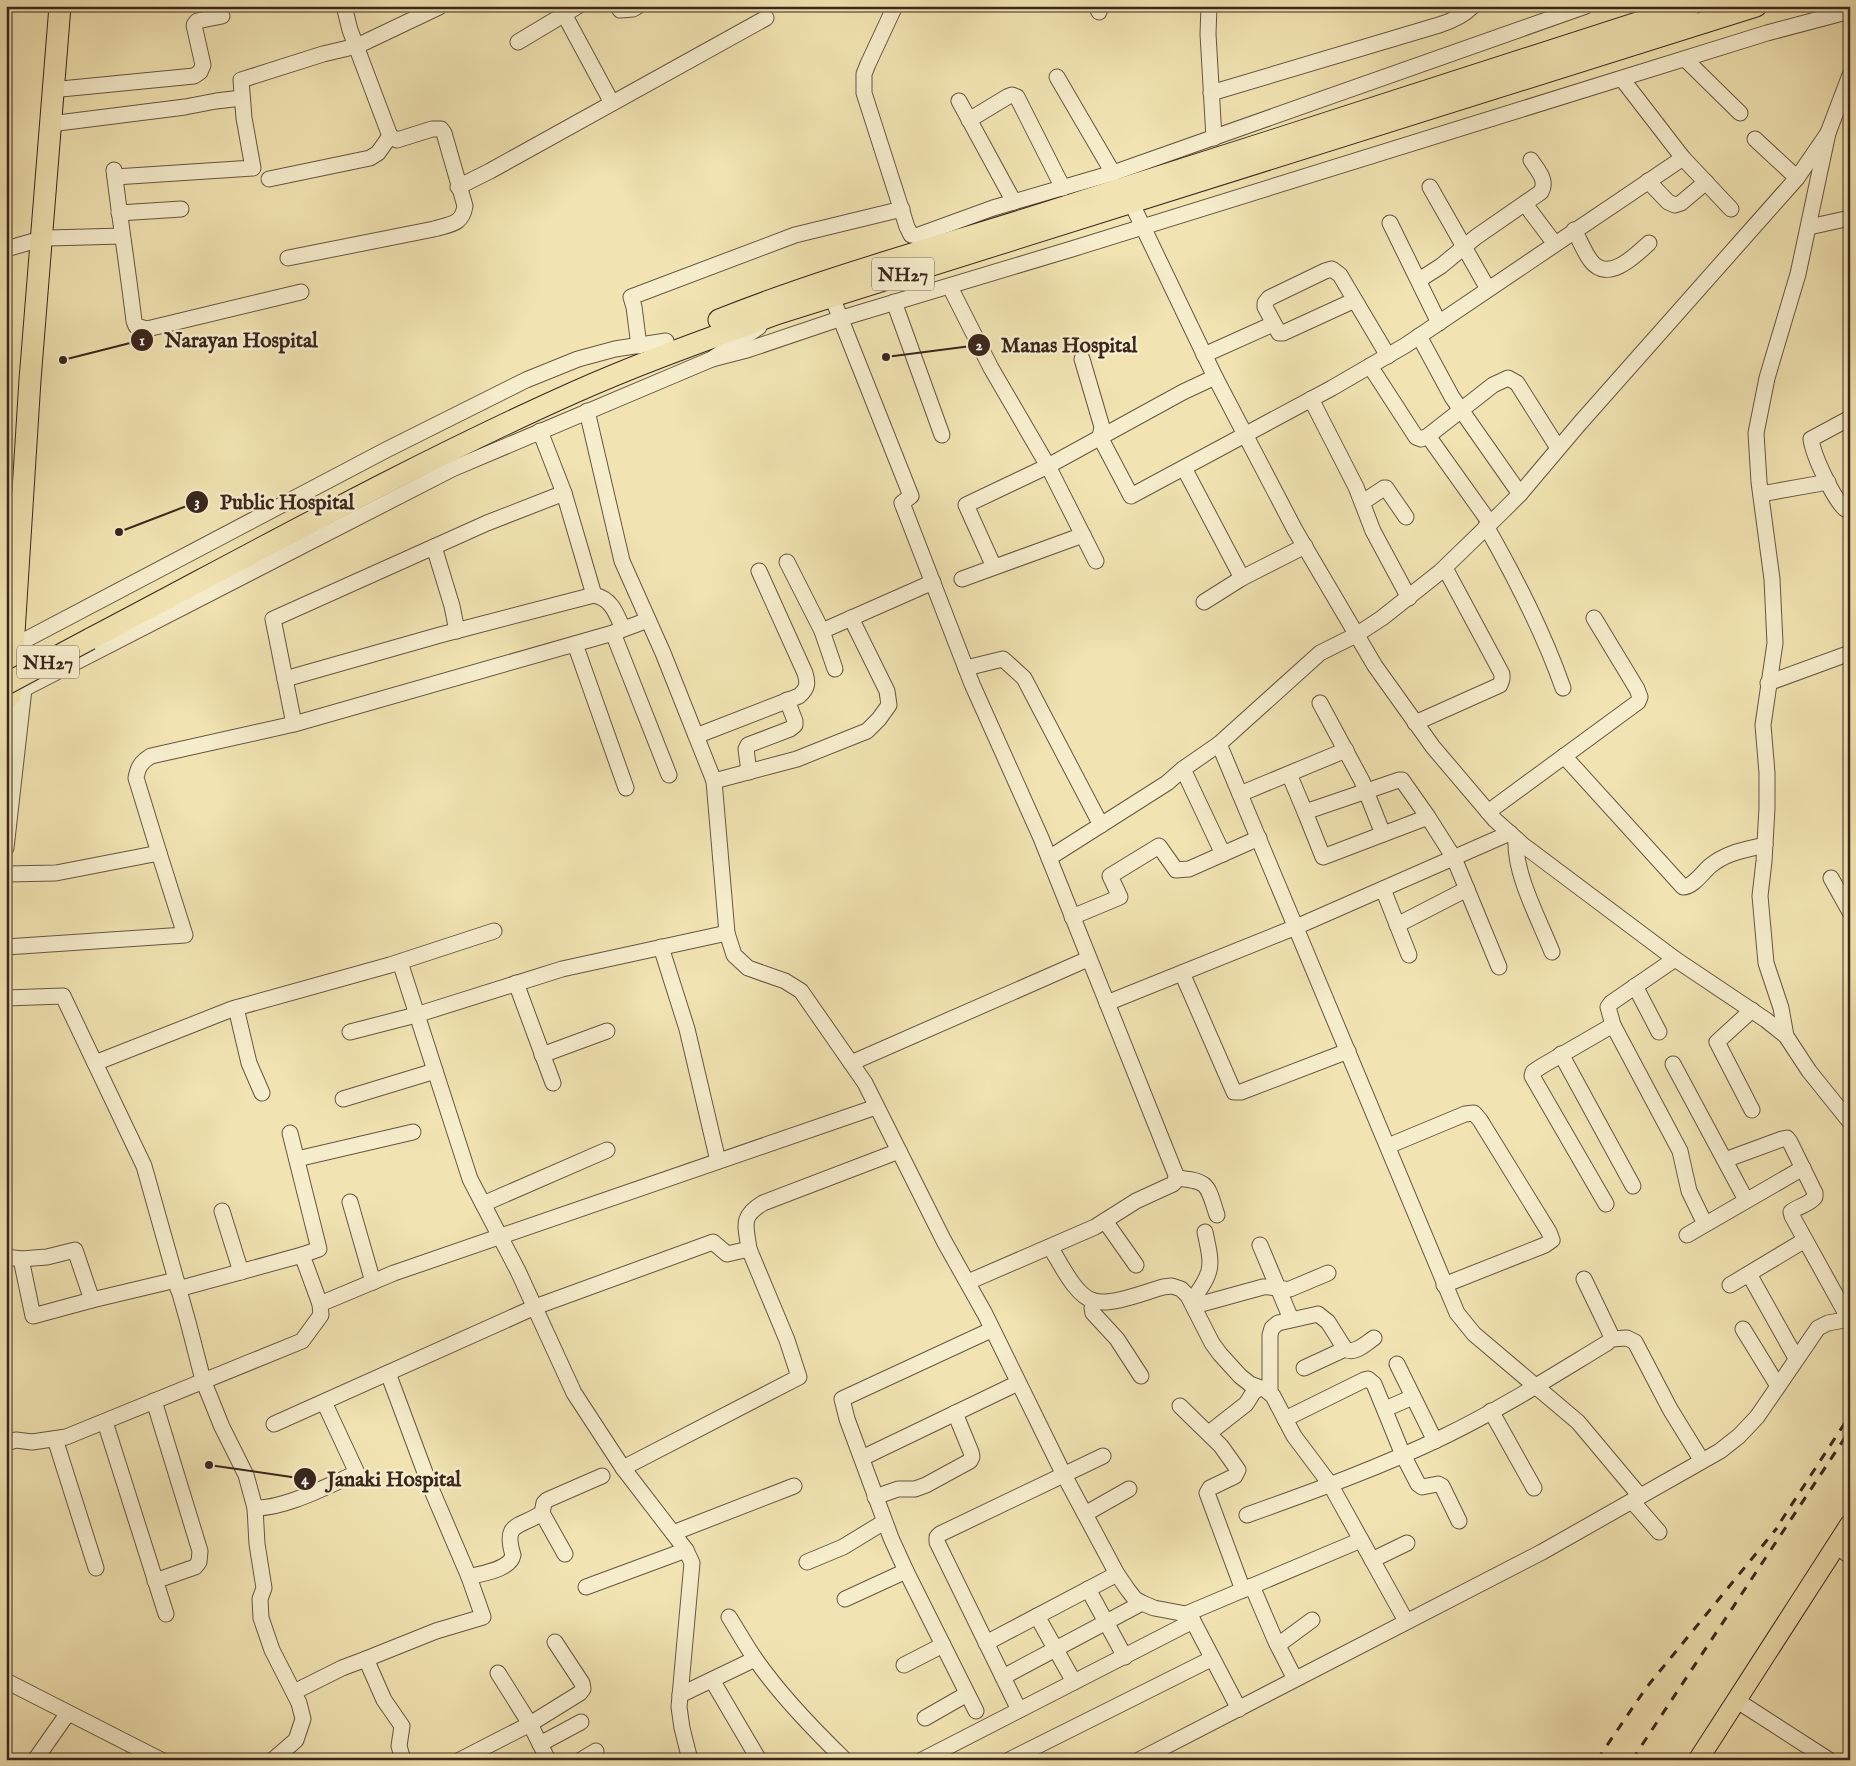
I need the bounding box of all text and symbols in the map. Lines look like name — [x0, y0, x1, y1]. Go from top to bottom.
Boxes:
road number: NH27 — [872, 258, 934, 290]
callout: Narayan Hospital — [129, 322, 328, 358]
callout: Manas Hospital — [966, 327, 1147, 363]
text: Narayan Hospital — [163, 328, 319, 355]
text: 1 — [139, 331, 145, 350]
text: Manas Hospital — [1001, 333, 1138, 360]
text: 2 — [975, 336, 983, 355]
callout: Public Hospital — [185, 484, 364, 520]
text: Public Hospital — [220, 490, 355, 517]
text: 3 — [194, 493, 200, 512]
road number: NH27 — [17, 646, 79, 679]
callout: Janaki Hospital — [292, 1461, 471, 1497]
text: Janaki Hospital — [324, 1467, 462, 1494]
text: 4 — [301, 1470, 309, 1489]

